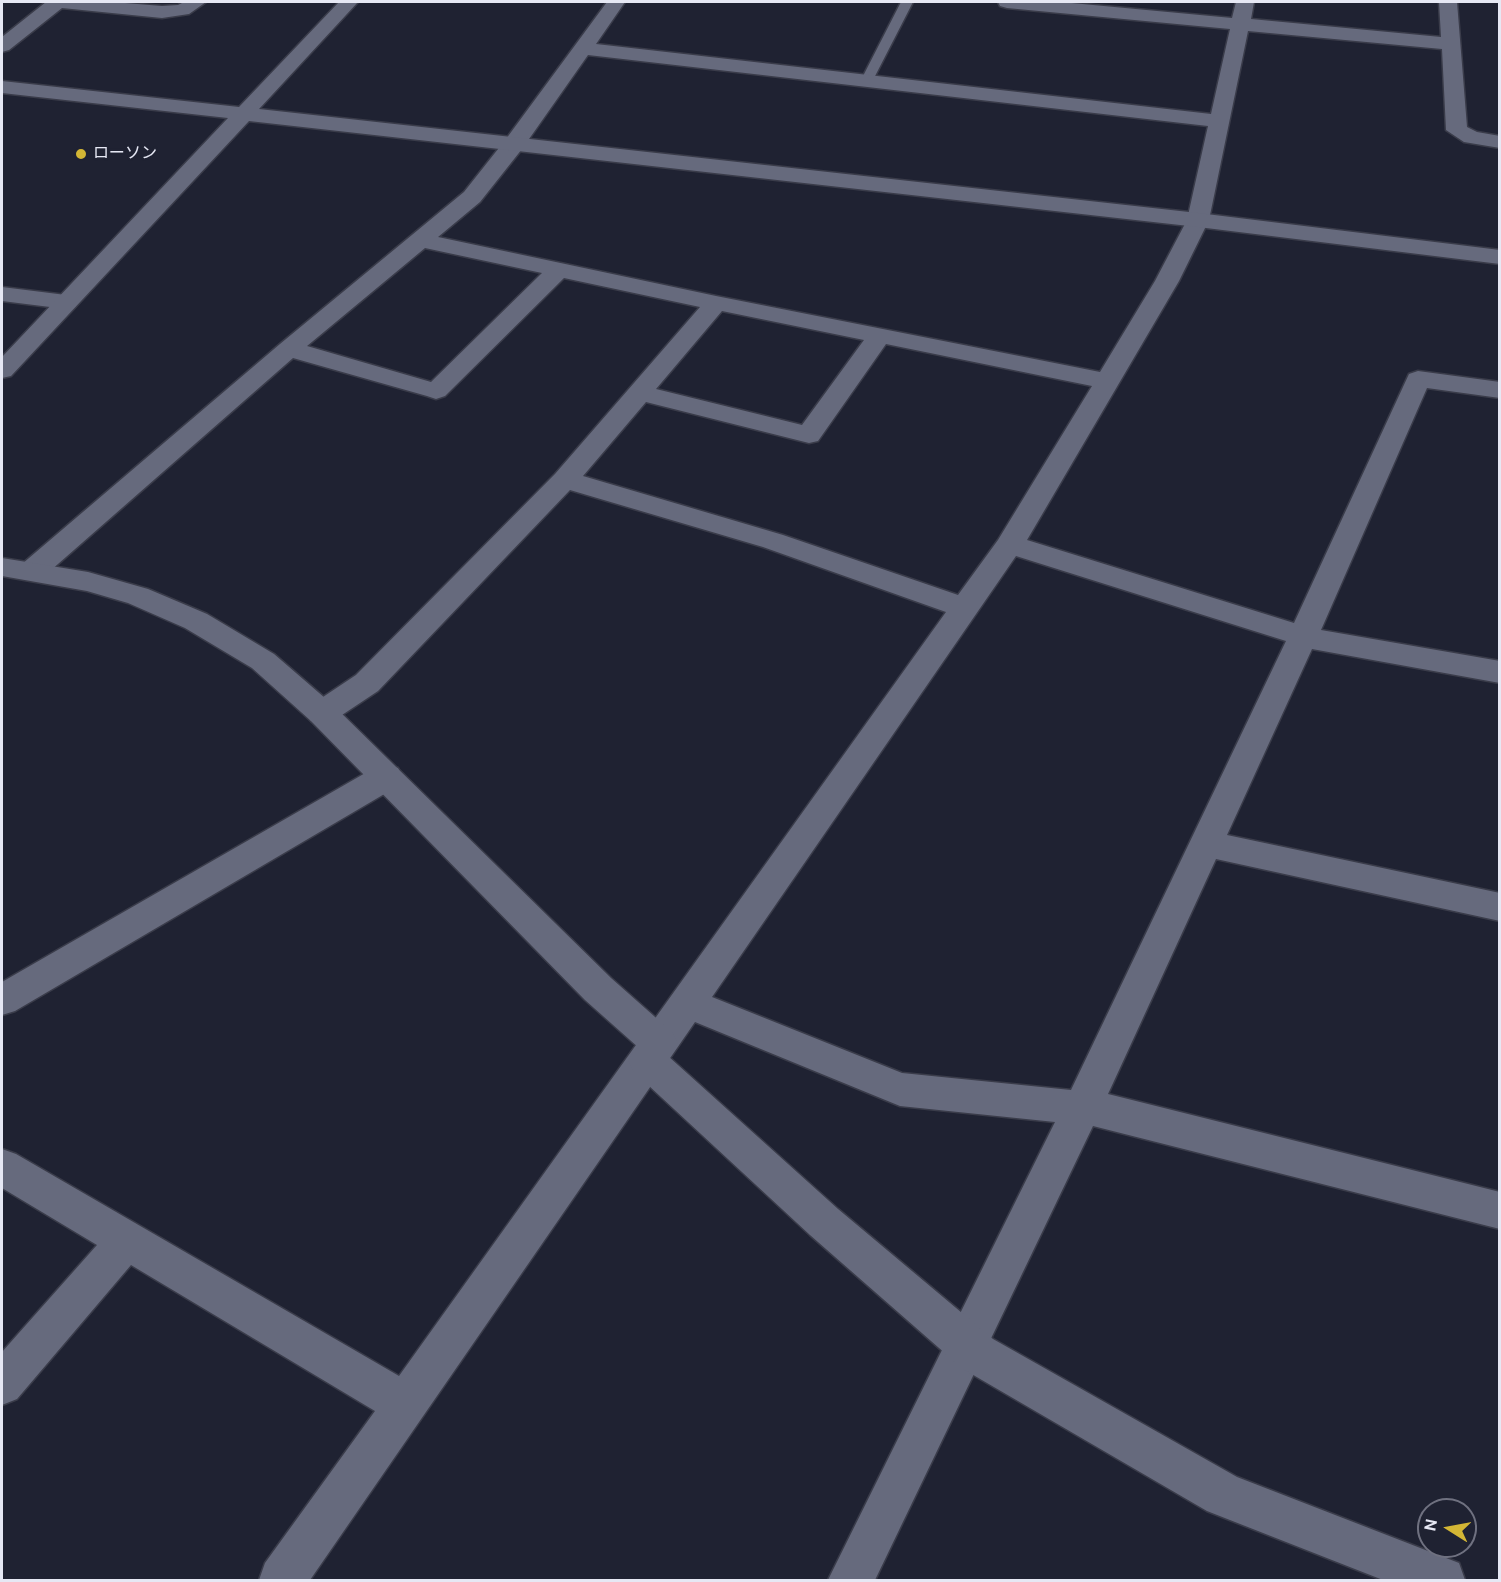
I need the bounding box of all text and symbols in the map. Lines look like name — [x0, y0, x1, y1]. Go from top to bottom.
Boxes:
place label: ローソン — [93, 144, 157, 164]
marker: ローソン — [74, 147, 88, 161]
north arrow — [1417, 1498, 1477, 1558]
text: N — [1419, 1517, 1442, 1533]

